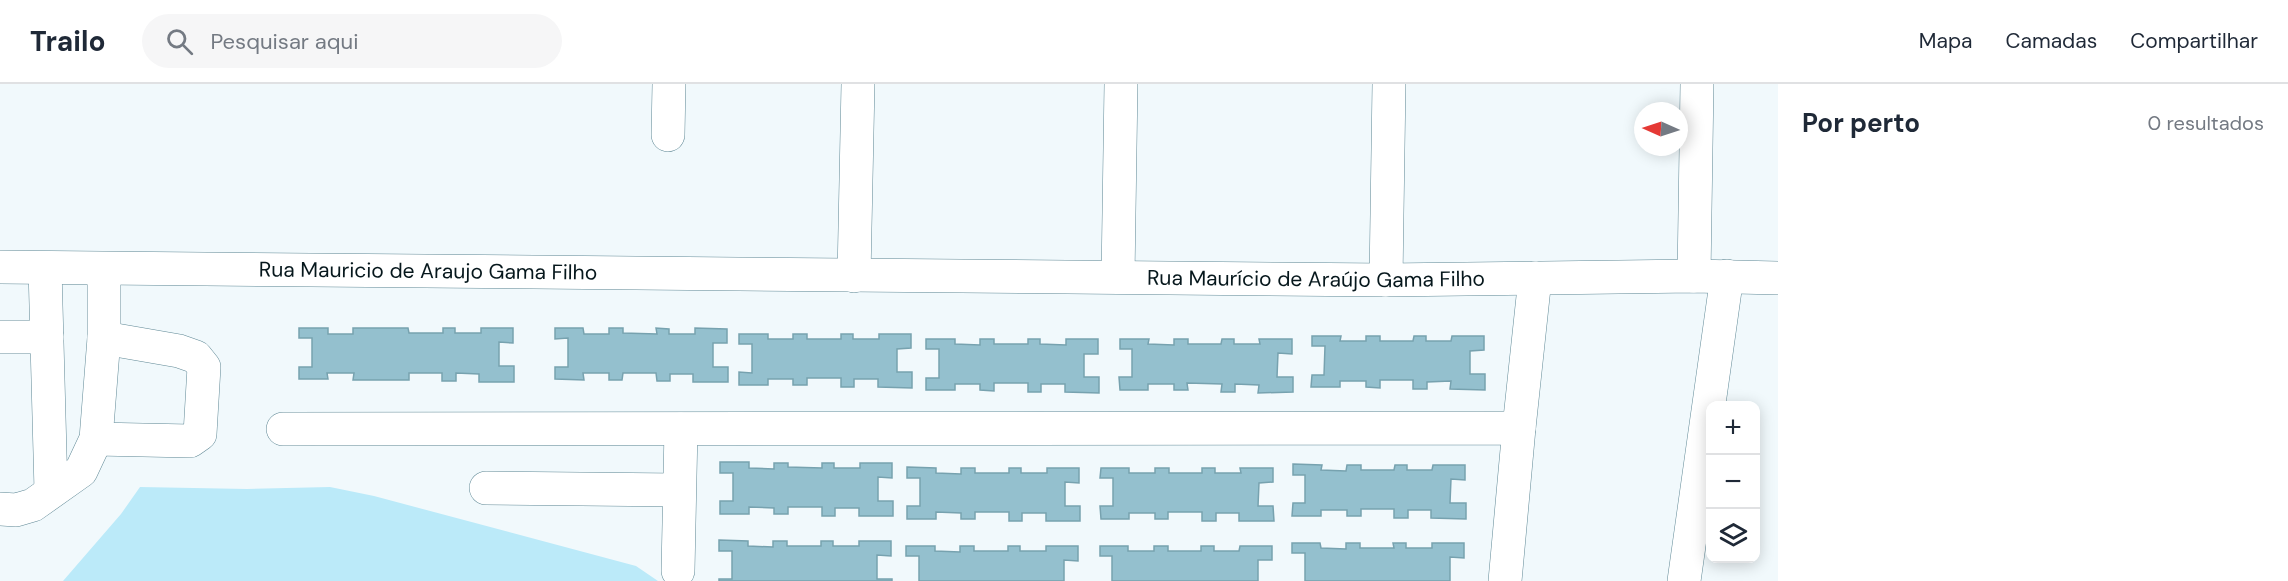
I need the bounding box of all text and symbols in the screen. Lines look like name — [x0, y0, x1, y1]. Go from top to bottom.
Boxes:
search box — [142, 14, 562, 68]
text: Trailo — [30, 23, 106, 60]
icon: search — [163, 25, 196, 58]
text: Pesquisar aqui — [211, 27, 359, 56]
text: Mapa — [1919, 27, 1972, 55]
text: Camadas — [2005, 27, 2097, 55]
text: Compartilhar — [2130, 27, 2258, 55]
north arrow — [1634, 102, 1688, 156]
text: Por perto — [1802, 106, 1920, 140]
text: 0 resultados — [2148, 110, 2264, 136]
street label: Rua Mauricio de Araujo Gama Filho — [259, 255, 597, 287]
street label: Rua Maurício de Araújo Gama Filho — [1147, 264, 1485, 294]
map controls — [1706, 401, 1760, 563]
button: + — [1706, 401, 1760, 455]
button: − — [1706, 455, 1760, 509]
button: layers — [1706, 509, 1760, 563]

